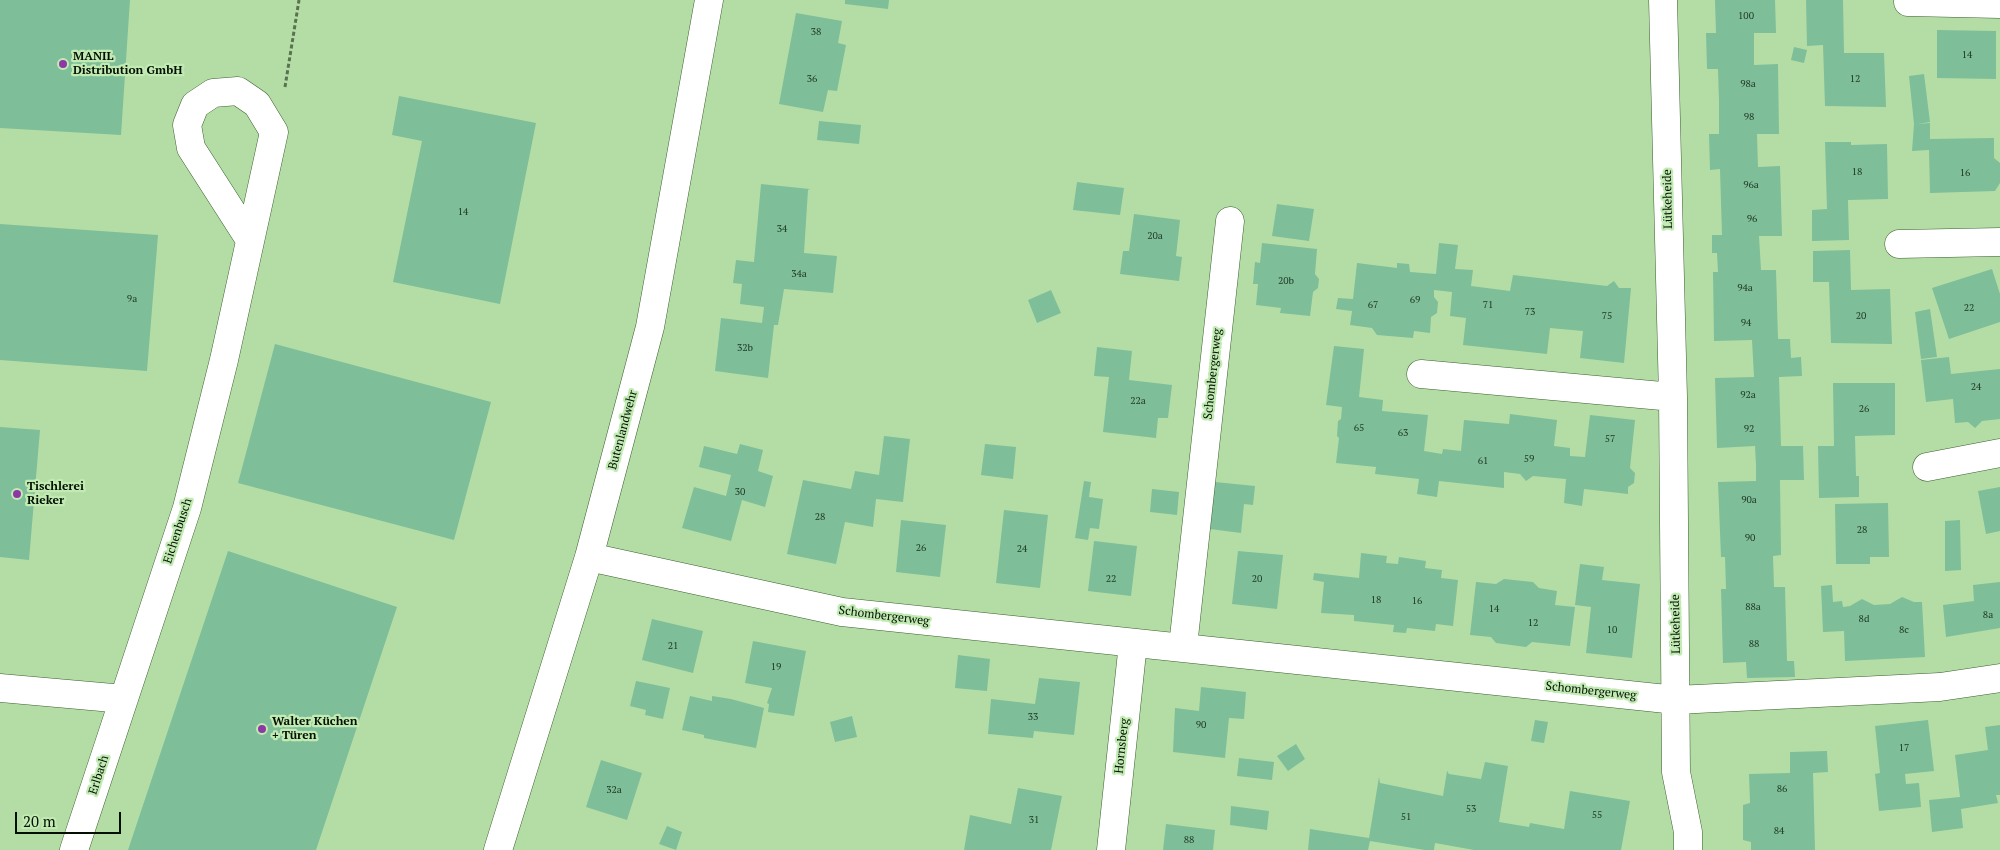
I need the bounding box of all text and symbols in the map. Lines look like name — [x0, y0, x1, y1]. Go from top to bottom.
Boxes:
house number: 100 — [1738, 10, 1754, 22]
house number: 38 — [811, 26, 821, 38]
house number: 14 — [1962, 49, 1972, 61]
place label: MANIL Distribution GmbH — [73, 50, 182, 78]
marker: MANIL Distribution GmbH — [57, 58, 69, 70]
house number: 36 — [807, 73, 817, 85]
house number: 12 — [1850, 73, 1860, 85]
house number: 98a — [1740, 78, 1756, 90]
house number: 98 — [1744, 111, 1754, 123]
house number: 18 — [1852, 166, 1862, 178]
house number: 16 — [1960, 167, 1970, 179]
street label: Lütkeheide — [1660, 169, 1676, 229]
house number: 96a — [1743, 179, 1759, 191]
house number: 14 — [458, 206, 468, 218]
house number: 96 — [1747, 213, 1757, 225]
house number: 34 — [777, 223, 787, 235]
house number: 20a — [1147, 230, 1163, 242]
house number: 34a — [791, 268, 807, 280]
house number: 20b — [1278, 275, 1294, 287]
house number: 94a — [1737, 282, 1753, 294]
house number: 9a — [127, 293, 137, 305]
house number: 69 — [1410, 294, 1420, 306]
house number: 67 — [1368, 299, 1378, 311]
house number: 71 — [1483, 299, 1493, 311]
house number: 22 — [1964, 302, 1974, 314]
house number: 73 — [1525, 306, 1535, 318]
house number: 75 — [1602, 310, 1612, 322]
house number: 20 — [1856, 310, 1866, 322]
house number: 94 — [1741, 317, 1751, 329]
street label: Schombergerweg — [1201, 328, 1225, 420]
house number: 32b — [737, 342, 753, 354]
house number: 24 — [1971, 381, 1981, 393]
street label: Butenlandwehr — [605, 389, 641, 471]
house number: 92a — [1740, 389, 1756, 401]
house number: 22a — [1130, 395, 1146, 407]
house number: 26 — [1859, 403, 1869, 415]
house number: 65 — [1354, 422, 1364, 434]
house number: 92 — [1744, 423, 1754, 435]
house number: 63 — [1398, 427, 1408, 439]
house number: 57 — [1605, 433, 1615, 445]
house number: 59 — [1524, 453, 1534, 465]
house number: 61 — [1478, 455, 1488, 467]
place label: Tischlerei Rieker — [27, 480, 84, 508]
house number: 30 — [735, 486, 745, 498]
marker: Tischlerei Rieker — [11, 488, 23, 500]
house number: 90a — [1741, 494, 1757, 506]
street label: Eichenbusch — [161, 497, 195, 565]
house number: 28 — [815, 511, 825, 523]
house number: 28 — [1857, 524, 1867, 536]
house number: 90 — [1745, 532, 1755, 544]
house number: 26 — [916, 542, 926, 554]
house number: 24 — [1017, 543, 1027, 555]
house number: 22 — [1106, 573, 1116, 585]
house number: 20 — [1252, 573, 1262, 585]
house number: 18 — [1371, 594, 1381, 606]
street label: Lütkeheide — [1668, 594, 1684, 654]
house number: 16 — [1412, 595, 1422, 607]
house number: 88a — [1745, 601, 1761, 613]
street label: Schombergerweg — [838, 603, 930, 629]
house number: 14 — [1489, 603, 1499, 615]
house number: 8a — [1983, 609, 1993, 621]
house number: 8d — [1859, 613, 1869, 625]
house number: 12 — [1528, 617, 1538, 629]
house number: 10 — [1607, 624, 1617, 636]
house number: 8c — [1899, 624, 1909, 636]
house number: 88 — [1749, 638, 1759, 650]
house number: 21 — [668, 640, 678, 652]
house number: 19 — [771, 661, 781, 673]
street label: Schombergerweg — [1545, 679, 1637, 703]
house number: 33 — [1028, 711, 1038, 723]
place label: Walter Küchen + Türen — [272, 715, 358, 743]
street label: Hornsberg — [1112, 718, 1132, 774]
house number: 90 — [1196, 719, 1206, 731]
marker: Walter Küchen + Türen — [256, 723, 268, 735]
house number: 17 — [1899, 742, 1909, 754]
street label: Erlbach — [86, 754, 112, 796]
house number: 86 — [1777, 783, 1787, 795]
house number: 32a — [606, 784, 622, 796]
scale bar — [18, 802, 124, 834]
house number: 53 — [1466, 803, 1476, 815]
house number: 55 — [1592, 809, 1602, 821]
text: 20 m — [23, 811, 56, 831]
house number: 51 — [1401, 811, 1411, 823]
house number: 31 — [1029, 814, 1039, 826]
house number: 84 — [1774, 825, 1784, 837]
house number: 88 — [1184, 834, 1194, 846]

